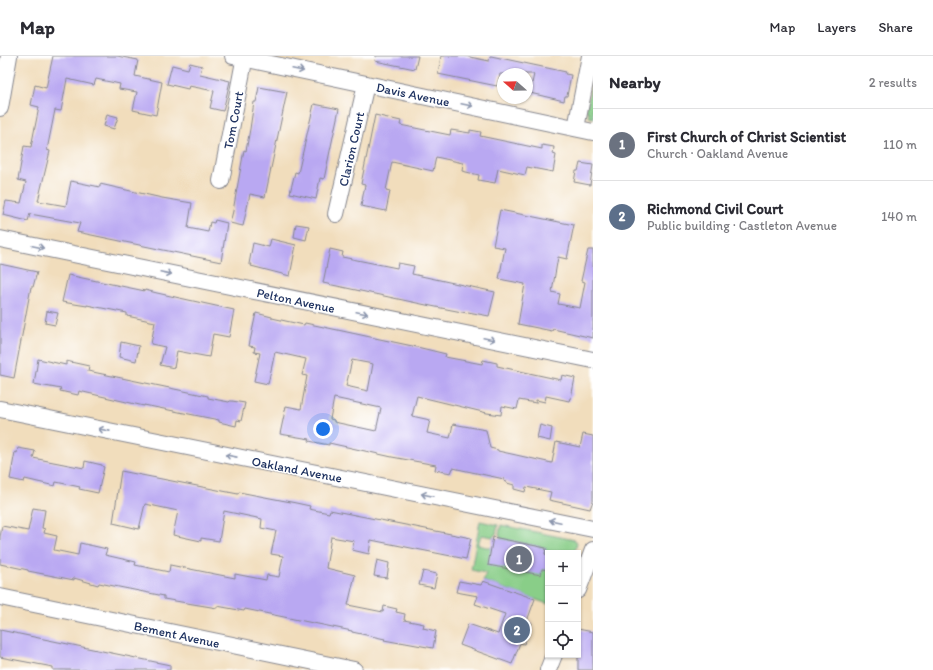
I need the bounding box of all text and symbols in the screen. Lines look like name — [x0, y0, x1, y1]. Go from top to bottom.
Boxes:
text: Map — [20, 16, 55, 39]
text: Map — [770, 19, 795, 36]
text: Layers — [817, 19, 856, 36]
text: Share — [878, 19, 913, 36]
one-way arrow — [292, 66, 305, 74]
north arrow — [497, 68, 533, 104]
text: Nearby — [609, 72, 661, 92]
text: 2 results — [869, 75, 917, 90]
street label: Davis Avenue — [375, 79, 451, 110]
street label: Tom Court — [221, 90, 246, 150]
one-way arrow — [460, 102, 473, 110]
street label: Clarion Court — [336, 110, 367, 188]
text: First Church of Christ Scientist — [647, 128, 846, 146]
text: 1 — [619, 137, 625, 152]
text: 110 m — [883, 137, 917, 152]
text: Church · Oakland Avenue — [647, 146, 788, 161]
text: Richmond Civil Court — [647, 200, 784, 218]
text: 2 — [619, 209, 625, 224]
text: 140 m — [881, 209, 917, 224]
text: Public building · Castleton Avenue — [647, 218, 837, 233]
one-way arrow — [31, 243, 44, 251]
one-way arrow — [159, 270, 172, 278]
street label: Pelton Avenue — [256, 285, 336, 316]
one-way arrow — [355, 310, 368, 318]
one-way arrow — [482, 336, 495, 344]
your location — [313, 419, 333, 439]
one-way arrow — [98, 425, 111, 433]
one-way arrow — [225, 451, 238, 459]
street label: Oakland Avenue — [250, 453, 343, 486]
one-way arrow — [421, 491, 434, 499]
one-way arrow — [549, 517, 562, 525]
pin: 1 — [506, 544, 532, 574]
map controls — [545, 550, 581, 658]
button: + — [545, 550, 581, 586]
button: − — [545, 586, 581, 622]
pin: 2 — [504, 615, 530, 645]
street label: Bement Avenue — [133, 618, 221, 651]
button: locate — [545, 622, 581, 658]

